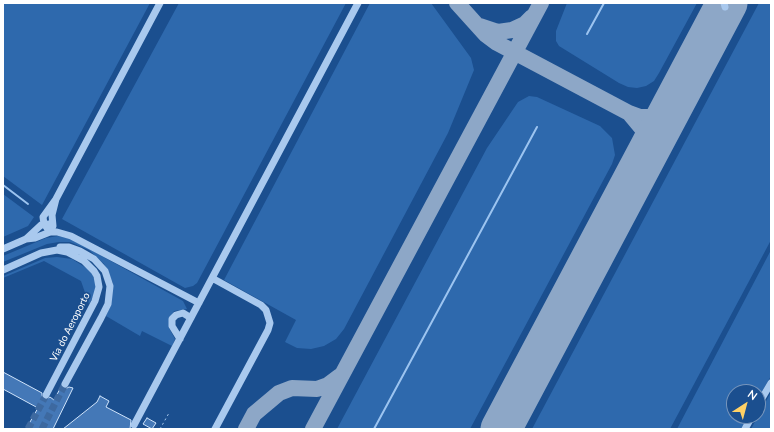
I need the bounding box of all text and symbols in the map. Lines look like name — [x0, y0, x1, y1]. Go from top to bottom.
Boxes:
street label: Via do Aeroporto — [47, 291, 93, 363]
north arrow — [726, 384, 766, 424]
text: N — [746, 387, 760, 402]

